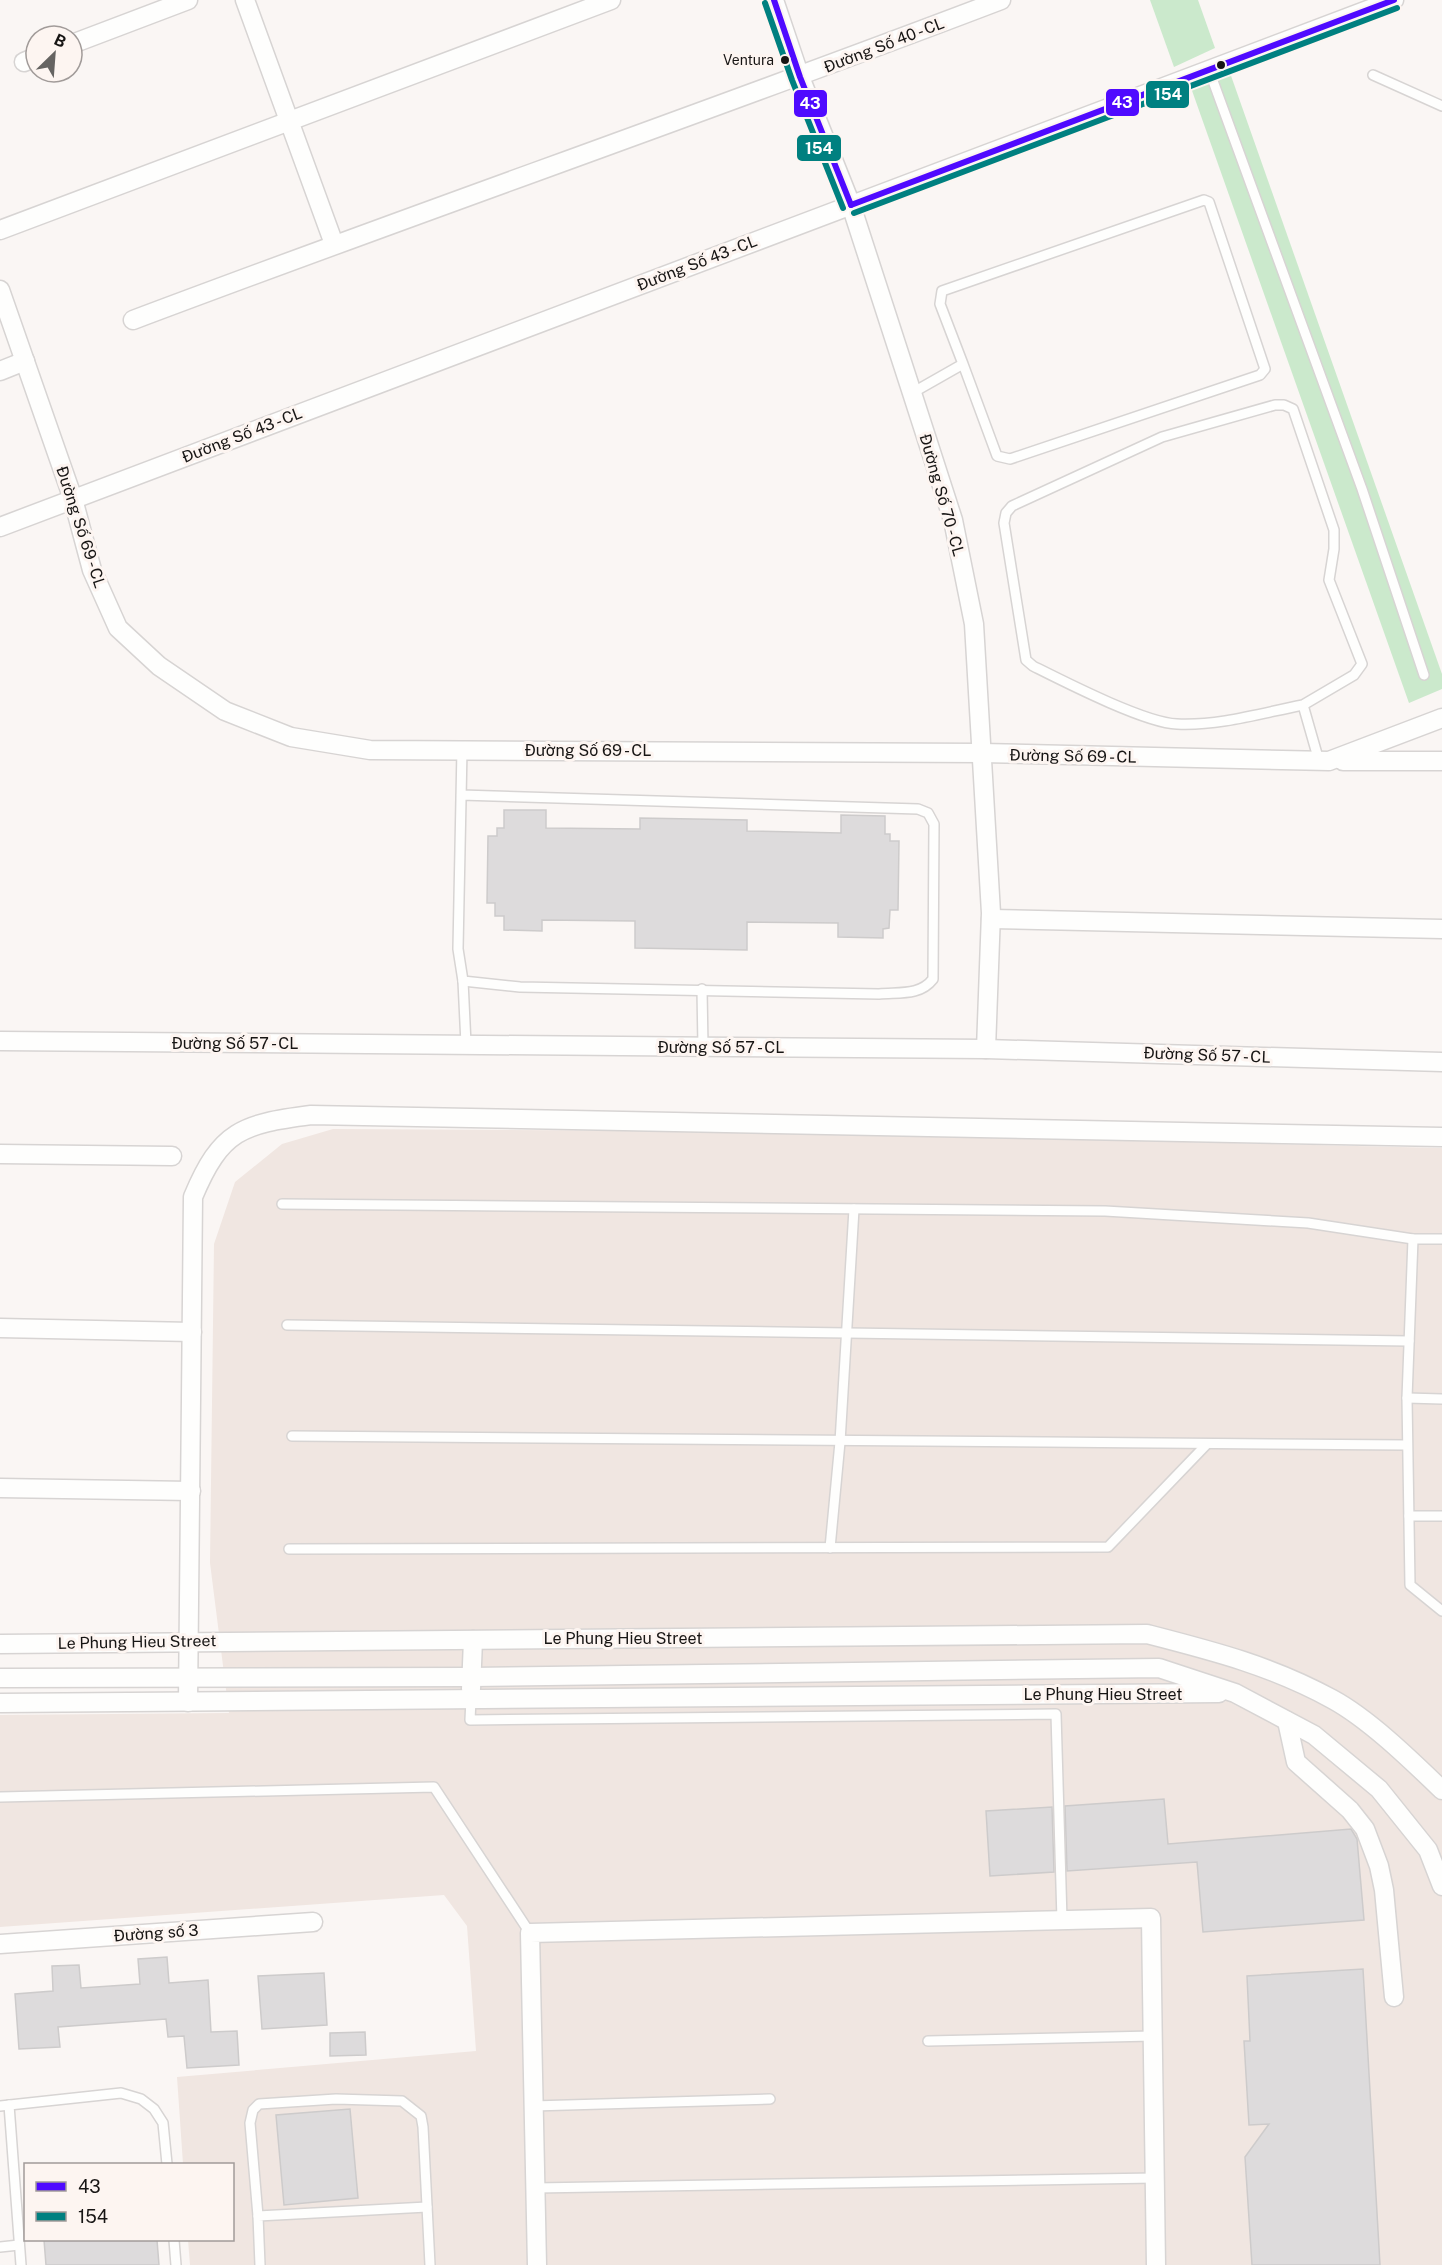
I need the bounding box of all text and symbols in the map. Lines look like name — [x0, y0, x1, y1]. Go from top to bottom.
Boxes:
street label: Đường Số 40 - CL — [821, 13, 947, 77]
north arrow — [24, 24, 84, 84]
text: B — [51, 30, 69, 52]
place label: Ventura — [723, 52, 774, 68]
marker: Ventura — [779, 54, 791, 66]
unlabelled marker — [1215, 59, 1227, 71]
line badge: 154 — [1145, 80, 1190, 109]
text: 154 — [1154, 85, 1183, 104]
line badge: 43 — [1105, 88, 1140, 117]
line badge: 43 — [793, 89, 828, 118]
text: 43 — [1111, 93, 1133, 112]
text: 43 — [799, 94, 821, 113]
line badge: 154 — [796, 134, 842, 162]
text: 154 — [805, 139, 834, 158]
street label: Đường Số 43 - CL — [634, 231, 760, 295]
street label: Đường Số 43 - CL — [179, 403, 305, 467]
street label: Đường Số 70 - CL — [915, 432, 969, 558]
street label: Đường Số 69 - CL — [52, 464, 110, 590]
street label: Đường Số 69 - CL — [524, 741, 652, 760]
street label: Đường Số 69 - CL — [1009, 745, 1137, 767]
street label: Đường Số 57 - CL — [171, 1034, 299, 1053]
street label: Đường Số 57 - CL — [657, 1038, 785, 1057]
street label: Đường Số 57 - CL — [1143, 1043, 1271, 1067]
street label: Le Phung Hieu Street — [544, 1629, 702, 1648]
street label: Le Phung Hieu Street — [57, 1631, 217, 1653]
street label: Le Phung Hieu Street — [1024, 1685, 1182, 1704]
street label: Đường số 3 — [113, 1921, 199, 1945]
legend — [24, 2163, 234, 2241]
text: 43 — [78, 2176, 101, 2197]
text: 154 — [78, 2206, 108, 2227]

